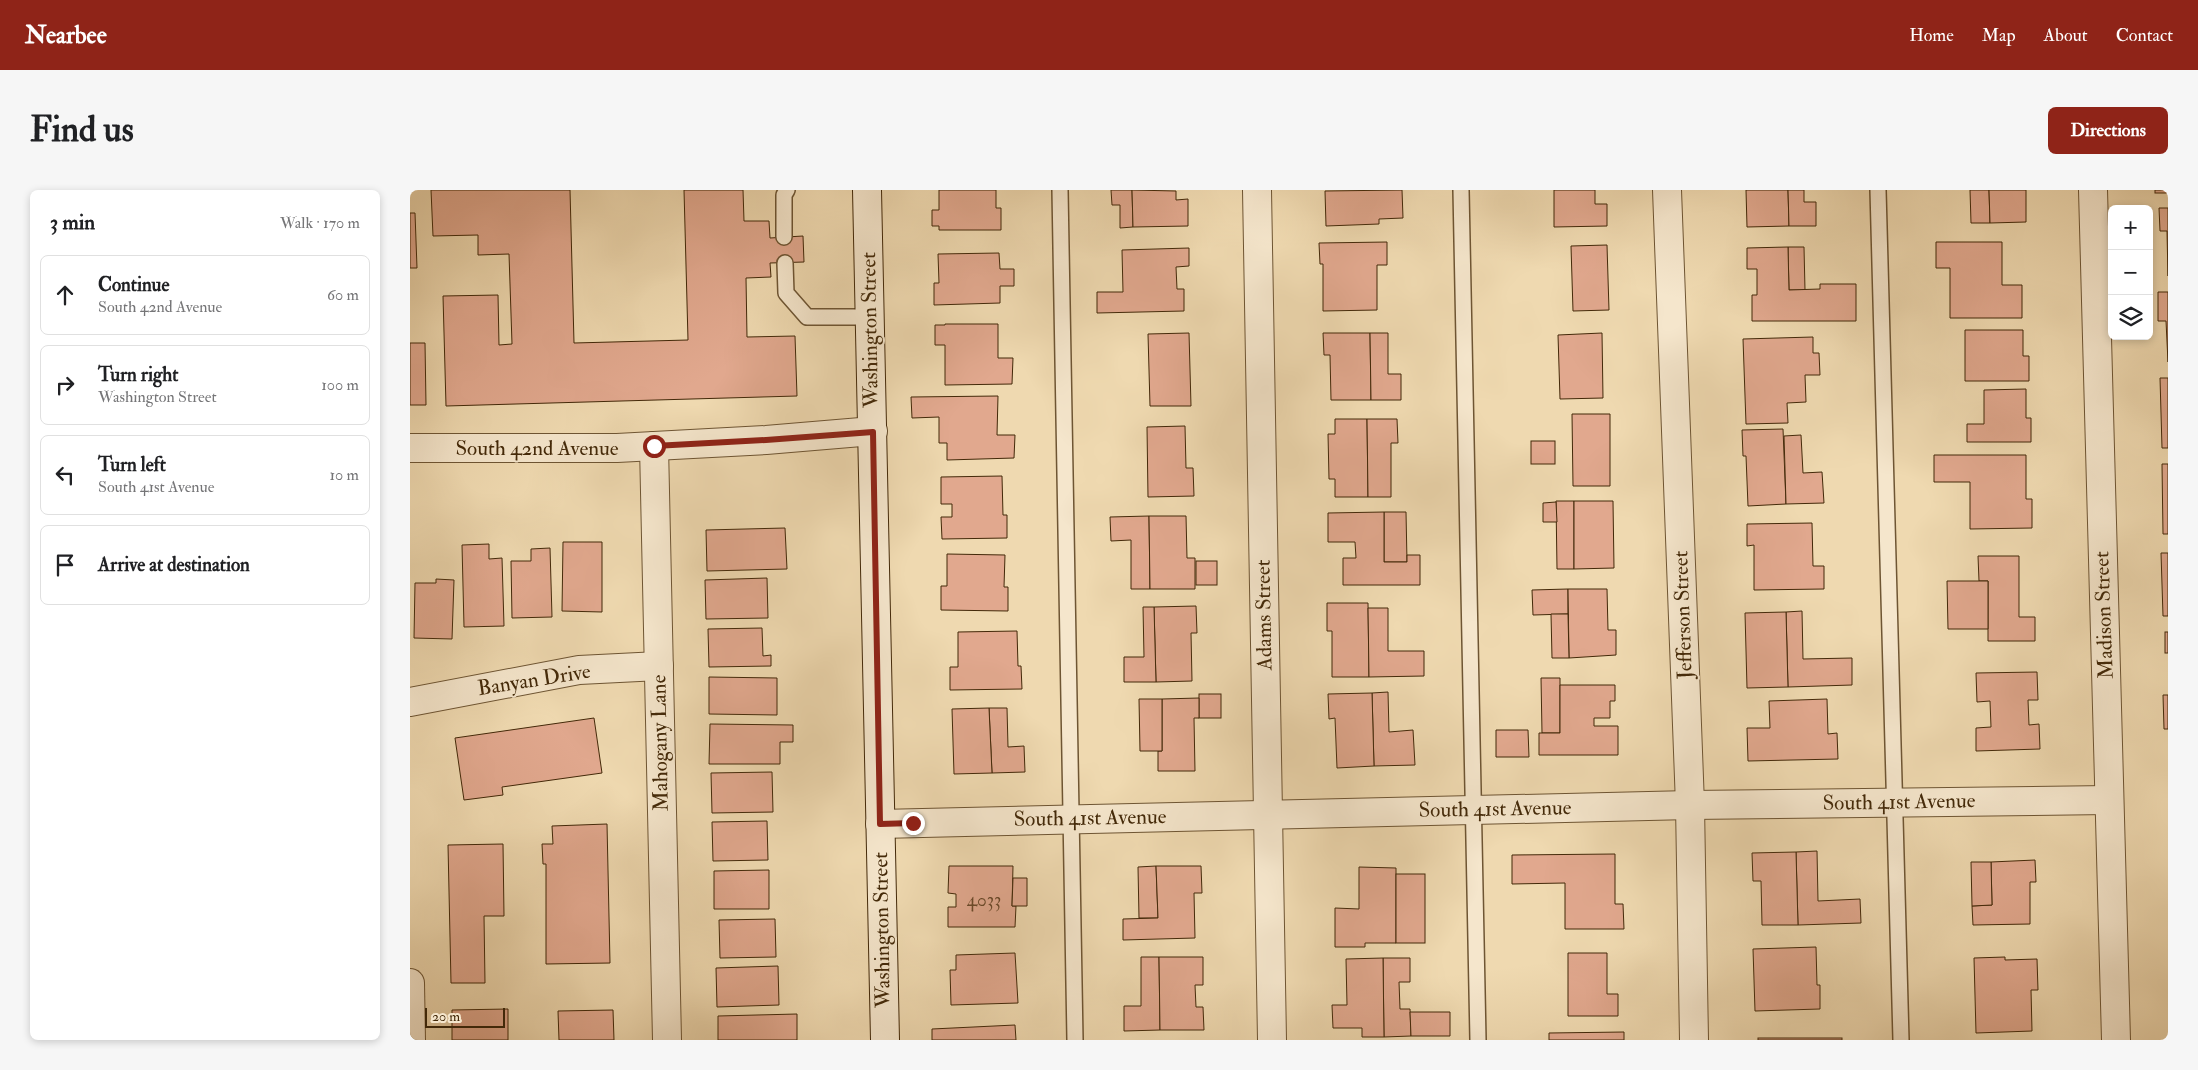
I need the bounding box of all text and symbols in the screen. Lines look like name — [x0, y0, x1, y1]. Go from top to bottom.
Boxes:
text: Nearbee — [25, 20, 107, 51]
text: Home — [1909, 24, 1954, 47]
text: Map — [1982, 24, 2016, 47]
text: About — [2044, 24, 2088, 47]
text: Contact — [2116, 24, 2173, 47]
button: Directions — [2048, 107, 2168, 154]
text: Find us — [30, 108, 134, 152]
map controls — [2108, 205, 2153, 340]
button: + — [2108, 205, 2153, 250]
text: 3 min — [50, 209, 95, 236]
text: Walk · 170 m — [280, 213, 360, 233]
button: − — [2108, 250, 2153, 295]
street label: Washington Street — [855, 252, 885, 409]
text: Continue — [98, 273, 169, 297]
icon: ahead — [51, 281, 79, 309]
text: 60 m — [327, 285, 359, 305]
button: layers — [2108, 295, 2153, 340]
text: South 42nd Avenue — [98, 297, 222, 317]
text: Turn right — [98, 363, 178, 387]
icon: right — [51, 371, 79, 399]
text: 100 m — [321, 375, 359, 395]
text: Washington Street — [98, 387, 217, 407]
street label: South 42nd Avenue — [455, 435, 619, 462]
route start — [643, 435, 666, 458]
text: Turn left — [98, 453, 166, 477]
icon: left — [51, 461, 79, 489]
text: 10 m — [329, 465, 359, 485]
text: South 41st Avenue — [98, 477, 214, 497]
street label: Jefferson Street — [1667, 550, 1699, 681]
street label: Madison Street — [2088, 550, 2120, 679]
icon: arrive — [51, 551, 79, 579]
text: Arrive at destination — [98, 553, 250, 577]
street label: Adams Street — [1250, 559, 1278, 672]
street label: Banyan Drive — [476, 658, 593, 702]
street label: Mahogany Lane — [645, 674, 675, 812]
street label: South 41st Avenue — [1822, 787, 1976, 817]
street label: South 41st Avenue — [1418, 794, 1572, 824]
street label: South 41st Avenue — [1013, 803, 1167, 833]
route end — [902, 812, 925, 835]
street label: Washington Street — [867, 852, 897, 1009]
house number: 4033 — [967, 888, 1001, 912]
scale bar — [425, 1005, 505, 1028]
text: 20 m — [432, 1008, 460, 1025]

